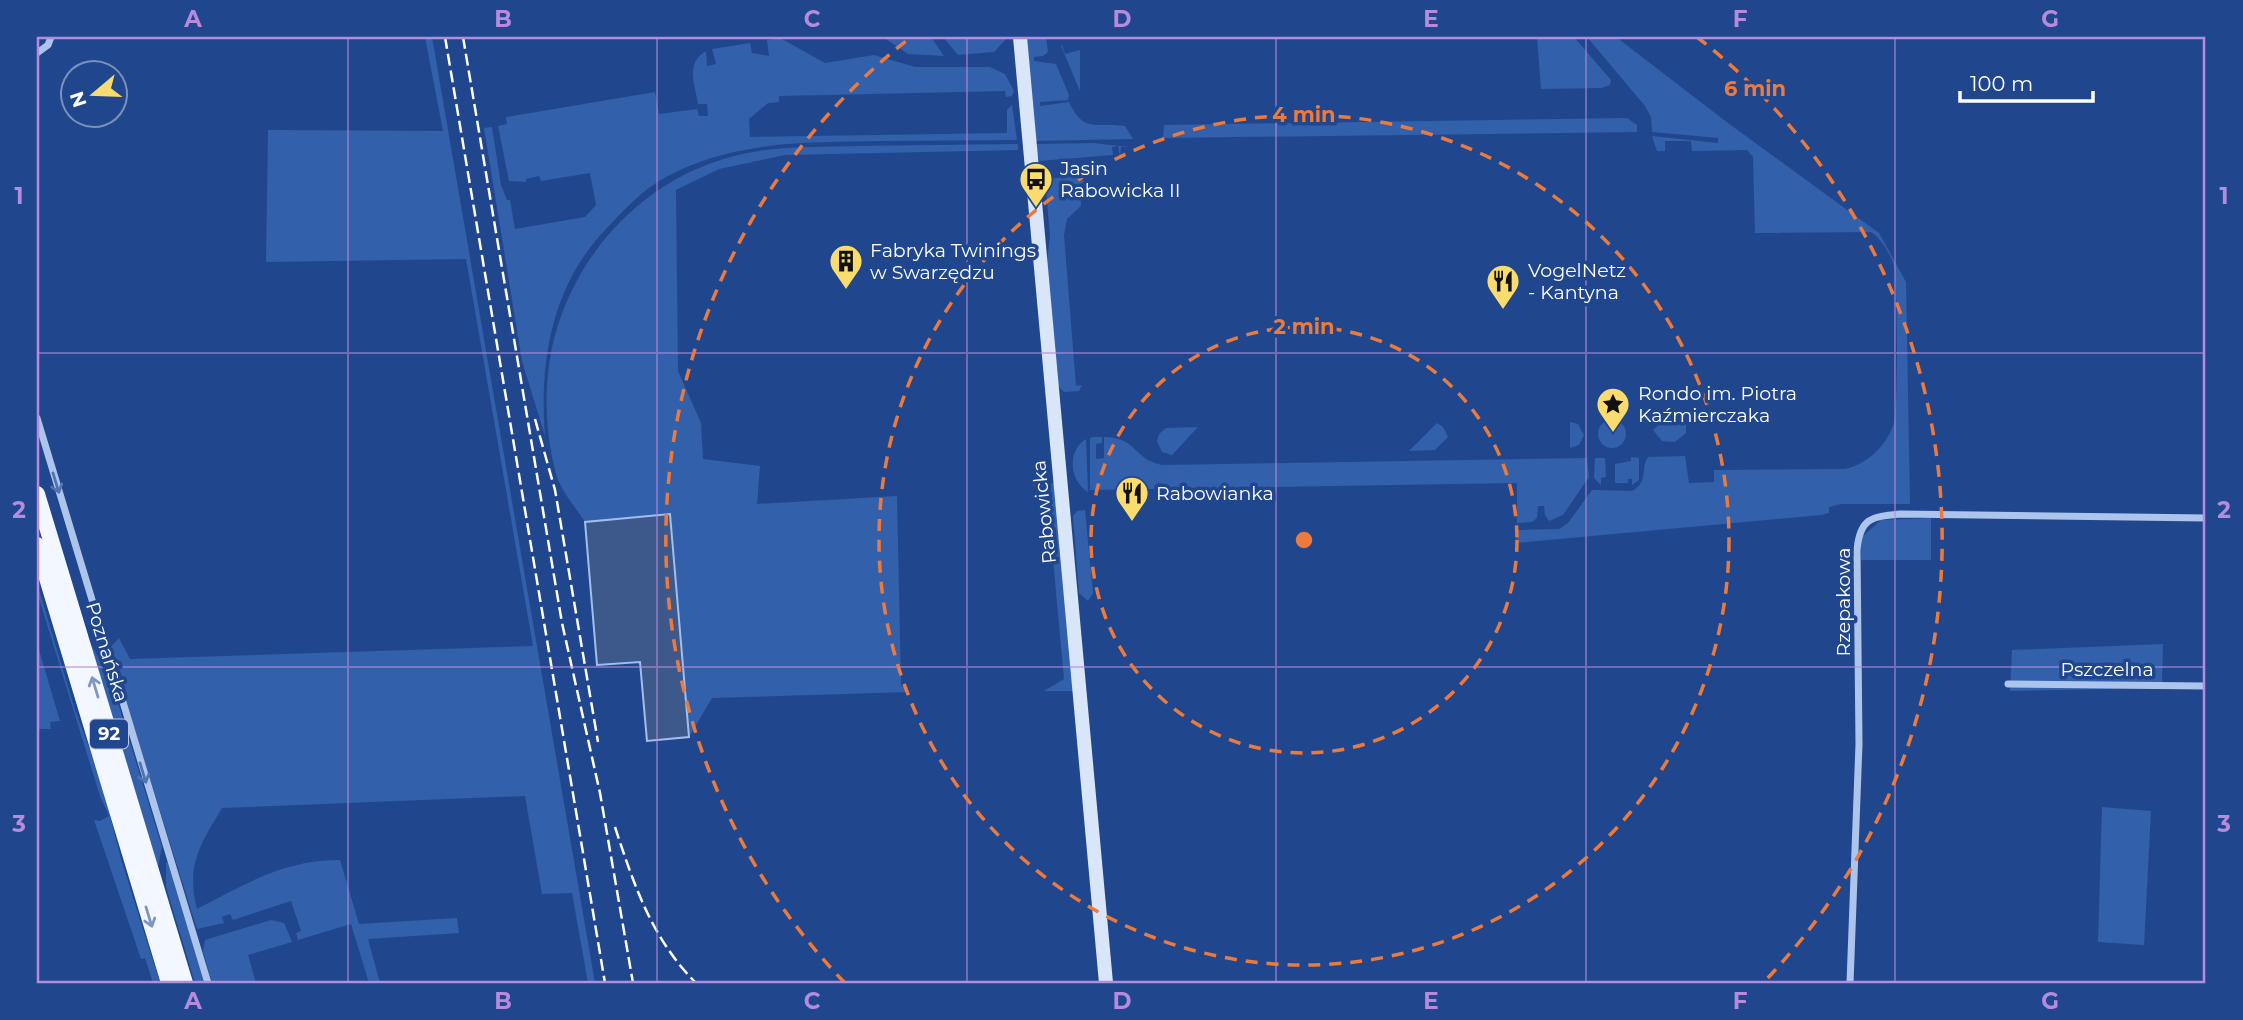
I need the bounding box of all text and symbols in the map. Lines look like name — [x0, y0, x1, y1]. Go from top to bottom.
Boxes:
text: A — [183, 5, 202, 33]
text: B — [494, 5, 512, 33]
text: C — [804, 5, 821, 33]
text: D — [1113, 5, 1132, 33]
text: E — [1423, 5, 1439, 33]
text: F — [1733, 5, 1748, 33]
text: G — [2041, 5, 2059, 33]
north arrow — [60, 60, 130, 130]
scale bar — [1960, 60, 2092, 104]
text: 100 m — [1970, 71, 2033, 96]
text: 6 min — [1724, 76, 1786, 101]
text: N — [65, 88, 92, 110]
text: 4 min — [1272, 102, 1336, 127]
place label: Jasin Rabowicka II — [1059, 157, 1181, 202]
bus stop icon: Jasin Rabowicka II — [1017, 160, 1055, 209]
text: 1 — [14, 182, 24, 210]
text: 1 — [2219, 182, 2229, 210]
place label: Fabryka Twinings w Swarzędzu — [870, 239, 1036, 284]
building icon: Fabryka Twinings w Swarzędzu — [827, 242, 865, 291]
place label: VogelNetz - Kantyna — [1528, 259, 1626, 304]
restaurant icon: VogelNetz - Kantyna — [1484, 262, 1522, 311]
text: 2 min — [1273, 314, 1335, 339]
place label: Rondo im. Piotra Kaźmierczaka — [1638, 382, 1797, 427]
place icon: Rondo im. Piotra Kaźmierczaka — [1594, 385, 1632, 434]
street label: Rabowicka — [1027, 459, 1061, 565]
one-way arrow — [51, 472, 64, 494]
restaurant icon: Rabowianka — [1113, 474, 1151, 523]
place label: Rabowianka — [1156, 482, 1274, 505]
text: 2 — [12, 496, 26, 524]
text: 2 — [2217, 496, 2231, 524]
centre of rings — [1292, 528, 1316, 552]
street label: Rzepakowa — [1832, 548, 1855, 656]
street label: Poznańska — [81, 599, 133, 705]
street label: Pszczelna — [2060, 658, 2154, 681]
one-way arrow — [88, 676, 101, 698]
road number: 92 — [90, 720, 128, 748]
one-way arrow — [138, 762, 151, 784]
text: 3 — [11, 810, 26, 838]
text: 3 — [2216, 810, 2231, 838]
one-way arrow — [144, 906, 157, 928]
text: A — [183, 987, 202, 1015]
text: B — [494, 987, 512, 1015]
text: C — [804, 987, 821, 1015]
text: D — [1113, 987, 1132, 1015]
text: E — [1423, 987, 1439, 1015]
text: F — [1733, 987, 1748, 1015]
text: G — [2041, 987, 2059, 1015]

